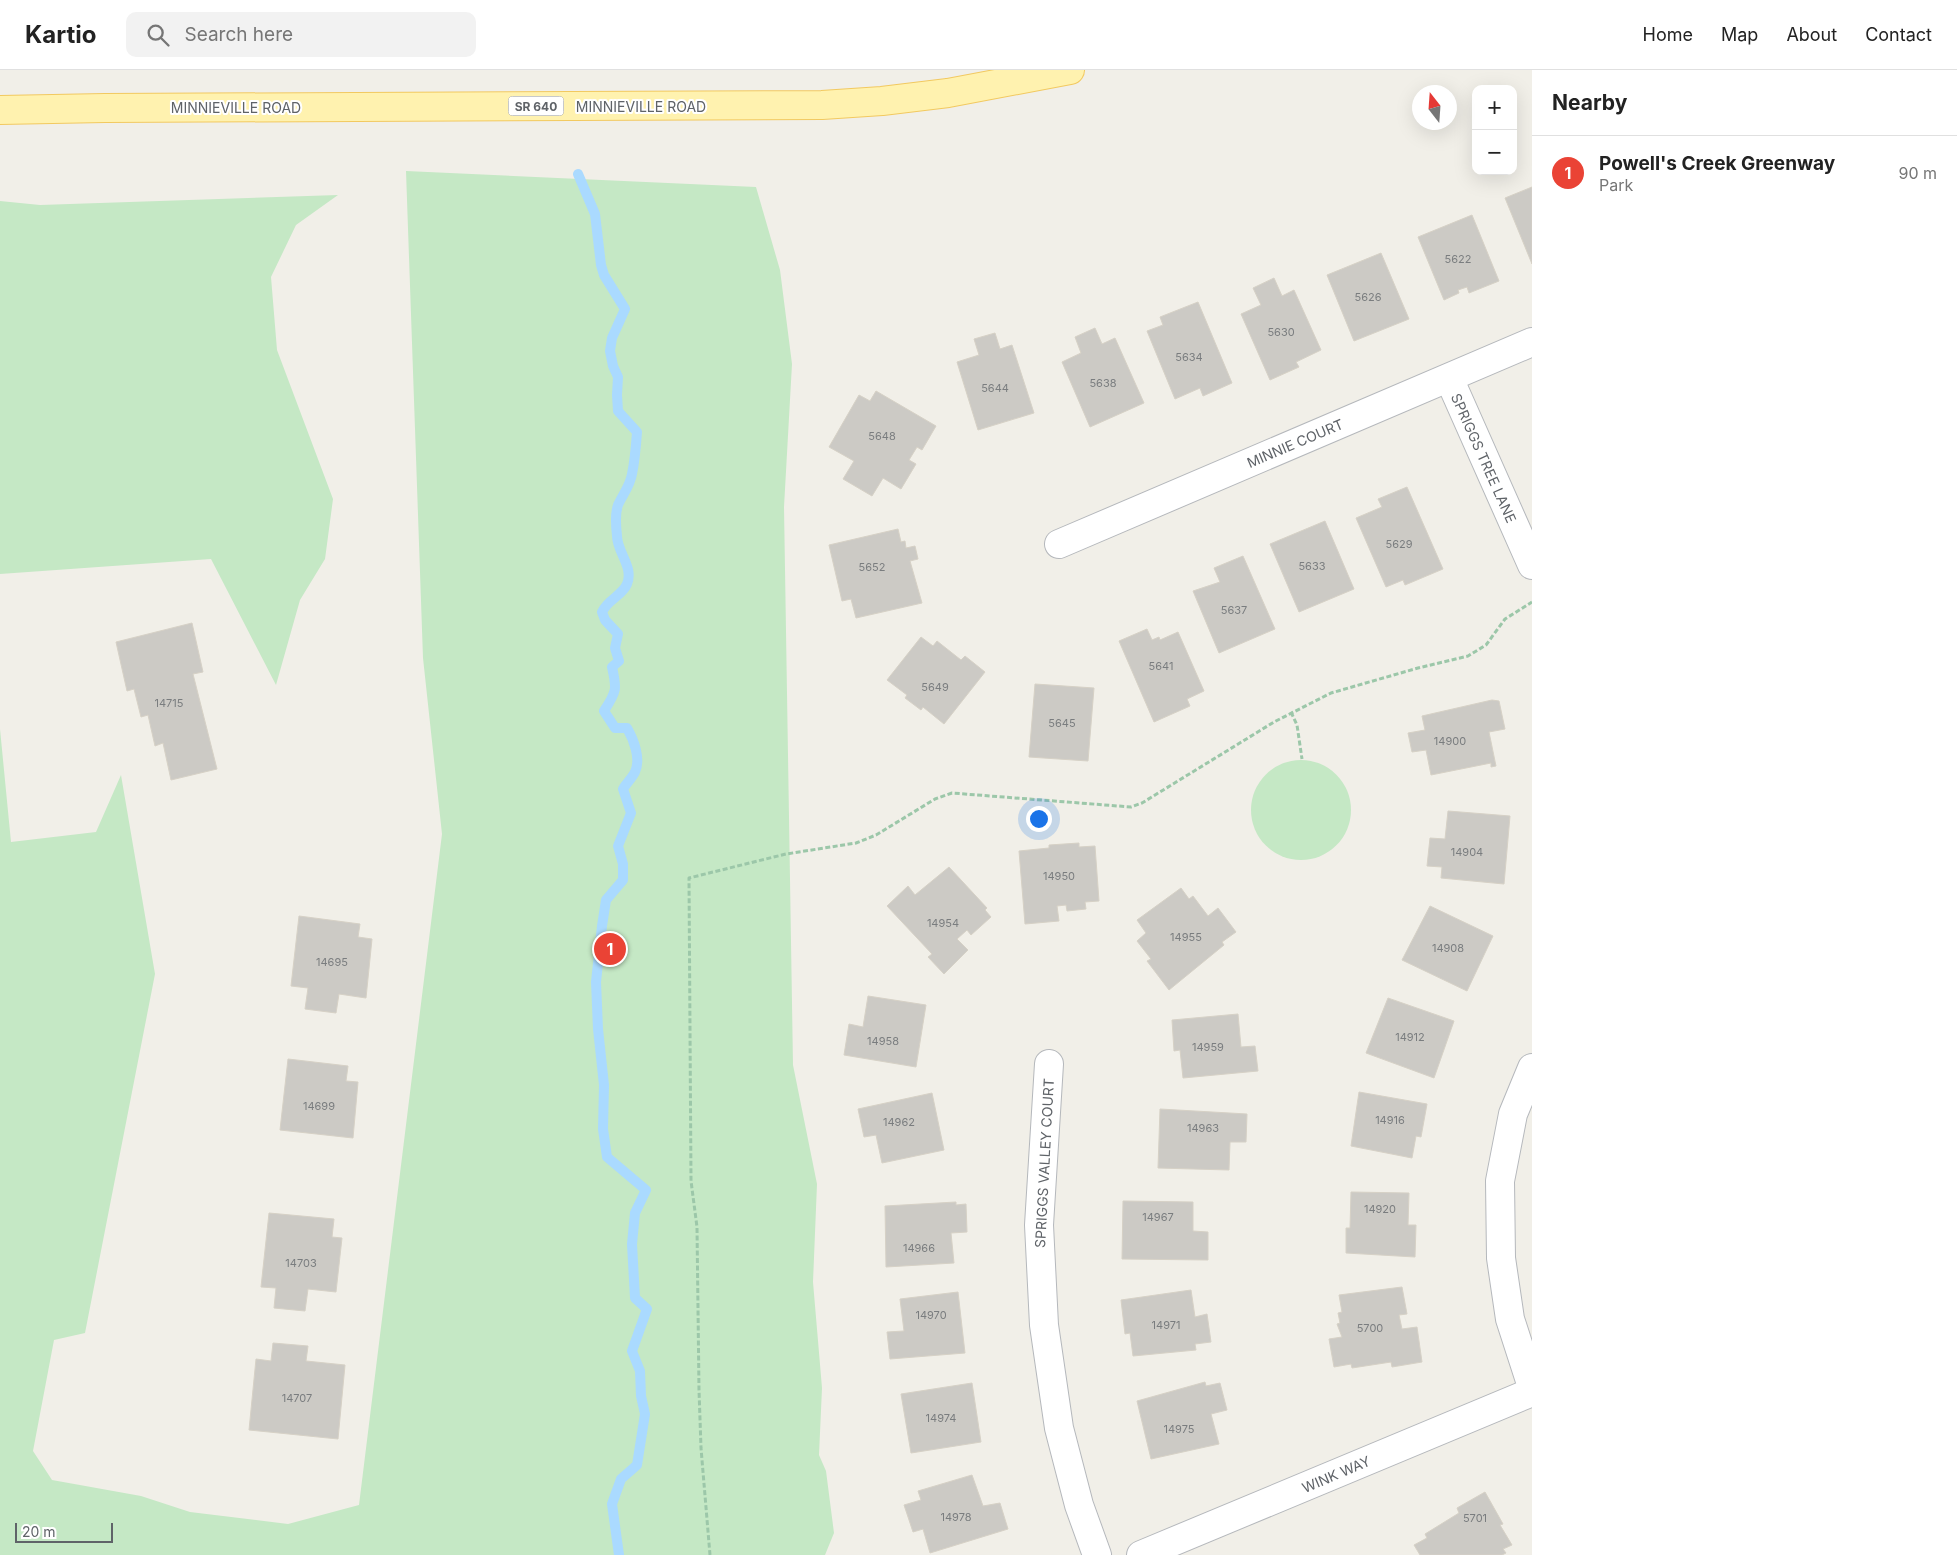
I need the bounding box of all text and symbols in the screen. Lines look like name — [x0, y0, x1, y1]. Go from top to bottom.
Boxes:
search box — [126, 12, 476, 57]
text: Kartio — [25, 20, 96, 49]
icon: search — [144, 21, 172, 49]
text: Search here — [184, 23, 293, 46]
text: Home — [1643, 24, 1693, 45]
text: Map — [1721, 24, 1758, 45]
text: About — [1786, 24, 1837, 45]
text: Contact — [1865, 24, 1932, 45]
north arrow — [1412, 85, 1457, 130]
map controls — [1472, 85, 1517, 175]
button: + — [1472, 85, 1517, 130]
text: Nearby — [1552, 90, 1627, 115]
road number: SR 640 — [508, 97, 564, 116]
street label: MINNIEVILLE ROAD — [576, 98, 706, 115]
street label: MINNIEVILLE ROAD — [171, 99, 301, 116]
button: − — [1472, 130, 1517, 175]
text: Powell's Creek Greenway — [1599, 152, 1835, 175]
text: 1 — [1565, 163, 1571, 183]
text: 90 m — [1898, 163, 1937, 183]
text: Park — [1599, 175, 1633, 195]
house number: 5622 — [1445, 252, 1471, 266]
house number: 5626 — [1354, 290, 1382, 304]
house number: 5630 — [1267, 325, 1295, 339]
house number: 5634 — [1175, 350, 1203, 364]
house number: 5638 — [1089, 376, 1117, 390]
house number: 5644 — [981, 381, 1009, 395]
street label: SPRIGGS TREE LANE — [1448, 391, 1520, 525]
street label: MINNIE COURT — [1244, 415, 1346, 471]
house number: 5648 — [868, 429, 896, 443]
house number: 5629 — [1385, 537, 1413, 551]
house number: 5633 — [1298, 559, 1326, 573]
house number: 5652 — [859, 560, 885, 574]
house number: 5637 — [1221, 603, 1247, 617]
house number: 5641 — [1149, 659, 1173, 673]
house number: 5649 — [921, 680, 949, 694]
house number: 14715 — [155, 696, 184, 710]
house number: 5645 — [1048, 716, 1076, 730]
house number: 14900 — [1434, 734, 1466, 748]
your location — [1026, 806, 1052, 832]
house number: 14904 — [1451, 845, 1483, 859]
house number: 14950 — [1043, 869, 1075, 883]
house number: 14954 — [927, 916, 959, 930]
pin: 1 — [594, 930, 626, 968]
house number: 14955 — [1170, 930, 1202, 944]
house number: 14908 — [1432, 941, 1464, 955]
house number: 14695 — [316, 955, 348, 969]
house number: 14912 — [1395, 1030, 1425, 1044]
house number: 14958 — [867, 1034, 899, 1048]
house number: 14959 — [1192, 1040, 1224, 1054]
street label: SPRIGGS VALLEY COURT — [1031, 1078, 1057, 1248]
house number: 14699 — [303, 1099, 335, 1113]
house number: 14916 — [1375, 1113, 1405, 1127]
house number: 14962 — [883, 1115, 915, 1129]
house number: 14963 — [1187, 1121, 1219, 1135]
house number: 14920 — [1364, 1202, 1396, 1216]
house number: 14967 — [1142, 1210, 1174, 1224]
house number: 14966 — [903, 1241, 935, 1255]
house number: 14703 — [285, 1256, 317, 1270]
house number: 14970 — [915, 1308, 947, 1322]
house number: 14971 — [1152, 1318, 1180, 1332]
house number: 5700 — [1357, 1321, 1383, 1335]
house number: 14707 — [282, 1391, 312, 1405]
house number: 14974 — [926, 1411, 956, 1425]
house number: 14975 — [1164, 1422, 1195, 1436]
street label: WINK WAY — [1299, 1452, 1373, 1496]
house number: 14978 — [940, 1510, 972, 1524]
house number: 5701 — [1463, 1511, 1487, 1525]
scale bar — [15, 1520, 112, 1543]
text: 20 m — [22, 1523, 56, 1540]

